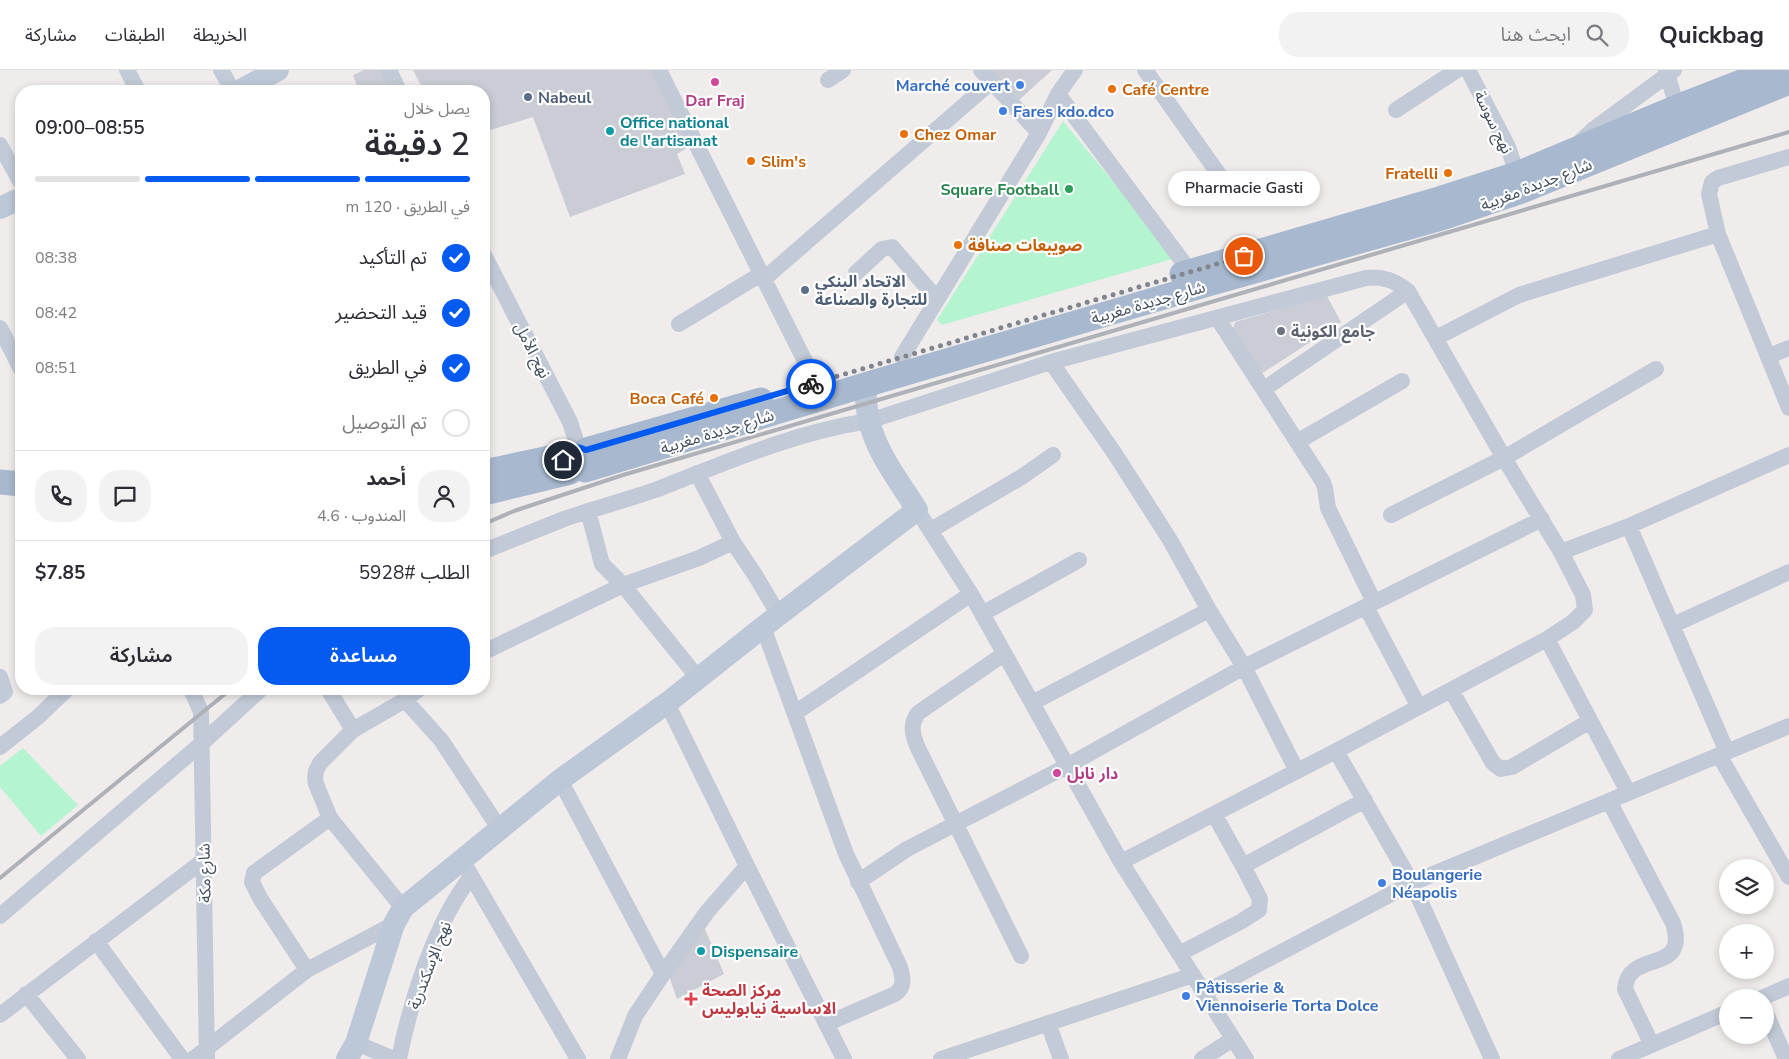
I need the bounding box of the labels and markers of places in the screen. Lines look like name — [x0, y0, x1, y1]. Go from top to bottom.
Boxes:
place label: Marché couvert — [896, 75, 1011, 97]
marker: Dar Fraj — [709, 76, 721, 88]
marker: Marché couvert — [1014, 79, 1026, 91]
place label: Café Centre — [1122, 79, 1210, 101]
marker: Café Centre — [1106, 83, 1118, 95]
place label: Nabeul — [538, 87, 591, 109]
place label: Dar Fraj — [685, 90, 745, 112]
marker: Nabeul — [522, 91, 534, 103]
place label: Fares kdo.dco — [1013, 101, 1114, 123]
marker: Fares kdo.dco — [997, 105, 1009, 117]
place label: Office national de l'artisanat — [620, 112, 729, 152]
place label: Chez Omar — [914, 124, 997, 146]
marker: Office national de l'artisanat — [604, 125, 616, 137]
marker: Chez Omar — [898, 128, 910, 140]
place label: Slim's — [761, 151, 806, 173]
marker: Slim's — [745, 155, 757, 167]
place label: Fratelli — [1385, 163, 1438, 185]
marker: Fratelli — [1442, 167, 1454, 179]
callout: Pharmacie Gasti — [1168, 171, 1320, 206]
place label: Square Football — [940, 179, 1059, 201]
marker: Square Football — [1063, 183, 1075, 195]
place label: صويبعات صنافة — [968, 235, 1082, 257]
pin — [1223, 235, 1265, 277]
marker: صويبعات صنافة — [952, 239, 964, 251]
place label: الاتحاد البنكي للتجارة والصناعة — [815, 271, 927, 311]
marker: الاتحاد البنكي للتجارة والصناعة — [799, 284, 811, 296]
place label: جامع الكونية — [1291, 321, 1375, 344]
marker: جامع الكونية — [1275, 325, 1287, 337]
place label: Boca Café — [630, 388, 704, 410]
marker: Boca Café — [708, 392, 720, 404]
pin — [542, 439, 584, 481]
place label: دار نابل — [1067, 763, 1118, 785]
marker: دار نابل — [1051, 767, 1063, 779]
place label: Boulangerie Néapolis — [1392, 864, 1482, 904]
marker: Boulangerie Néapolis — [1376, 877, 1388, 889]
place label: Dispensaire — [711, 941, 798, 963]
marker: Dispensaire — [695, 945, 707, 957]
place label: Pâtisserie & Viennoiserie Torta Dolce — [1195, 977, 1379, 1017]
place label: مركز الصحة الاساسية نيابوليس — [702, 980, 836, 1020]
marker: Pâtisserie & Viennoiserie Torta Dolce — [1180, 990, 1192, 1002]
marker: مركز الصحة الاساسية نيابوليس — [684, 992, 698, 1006]

